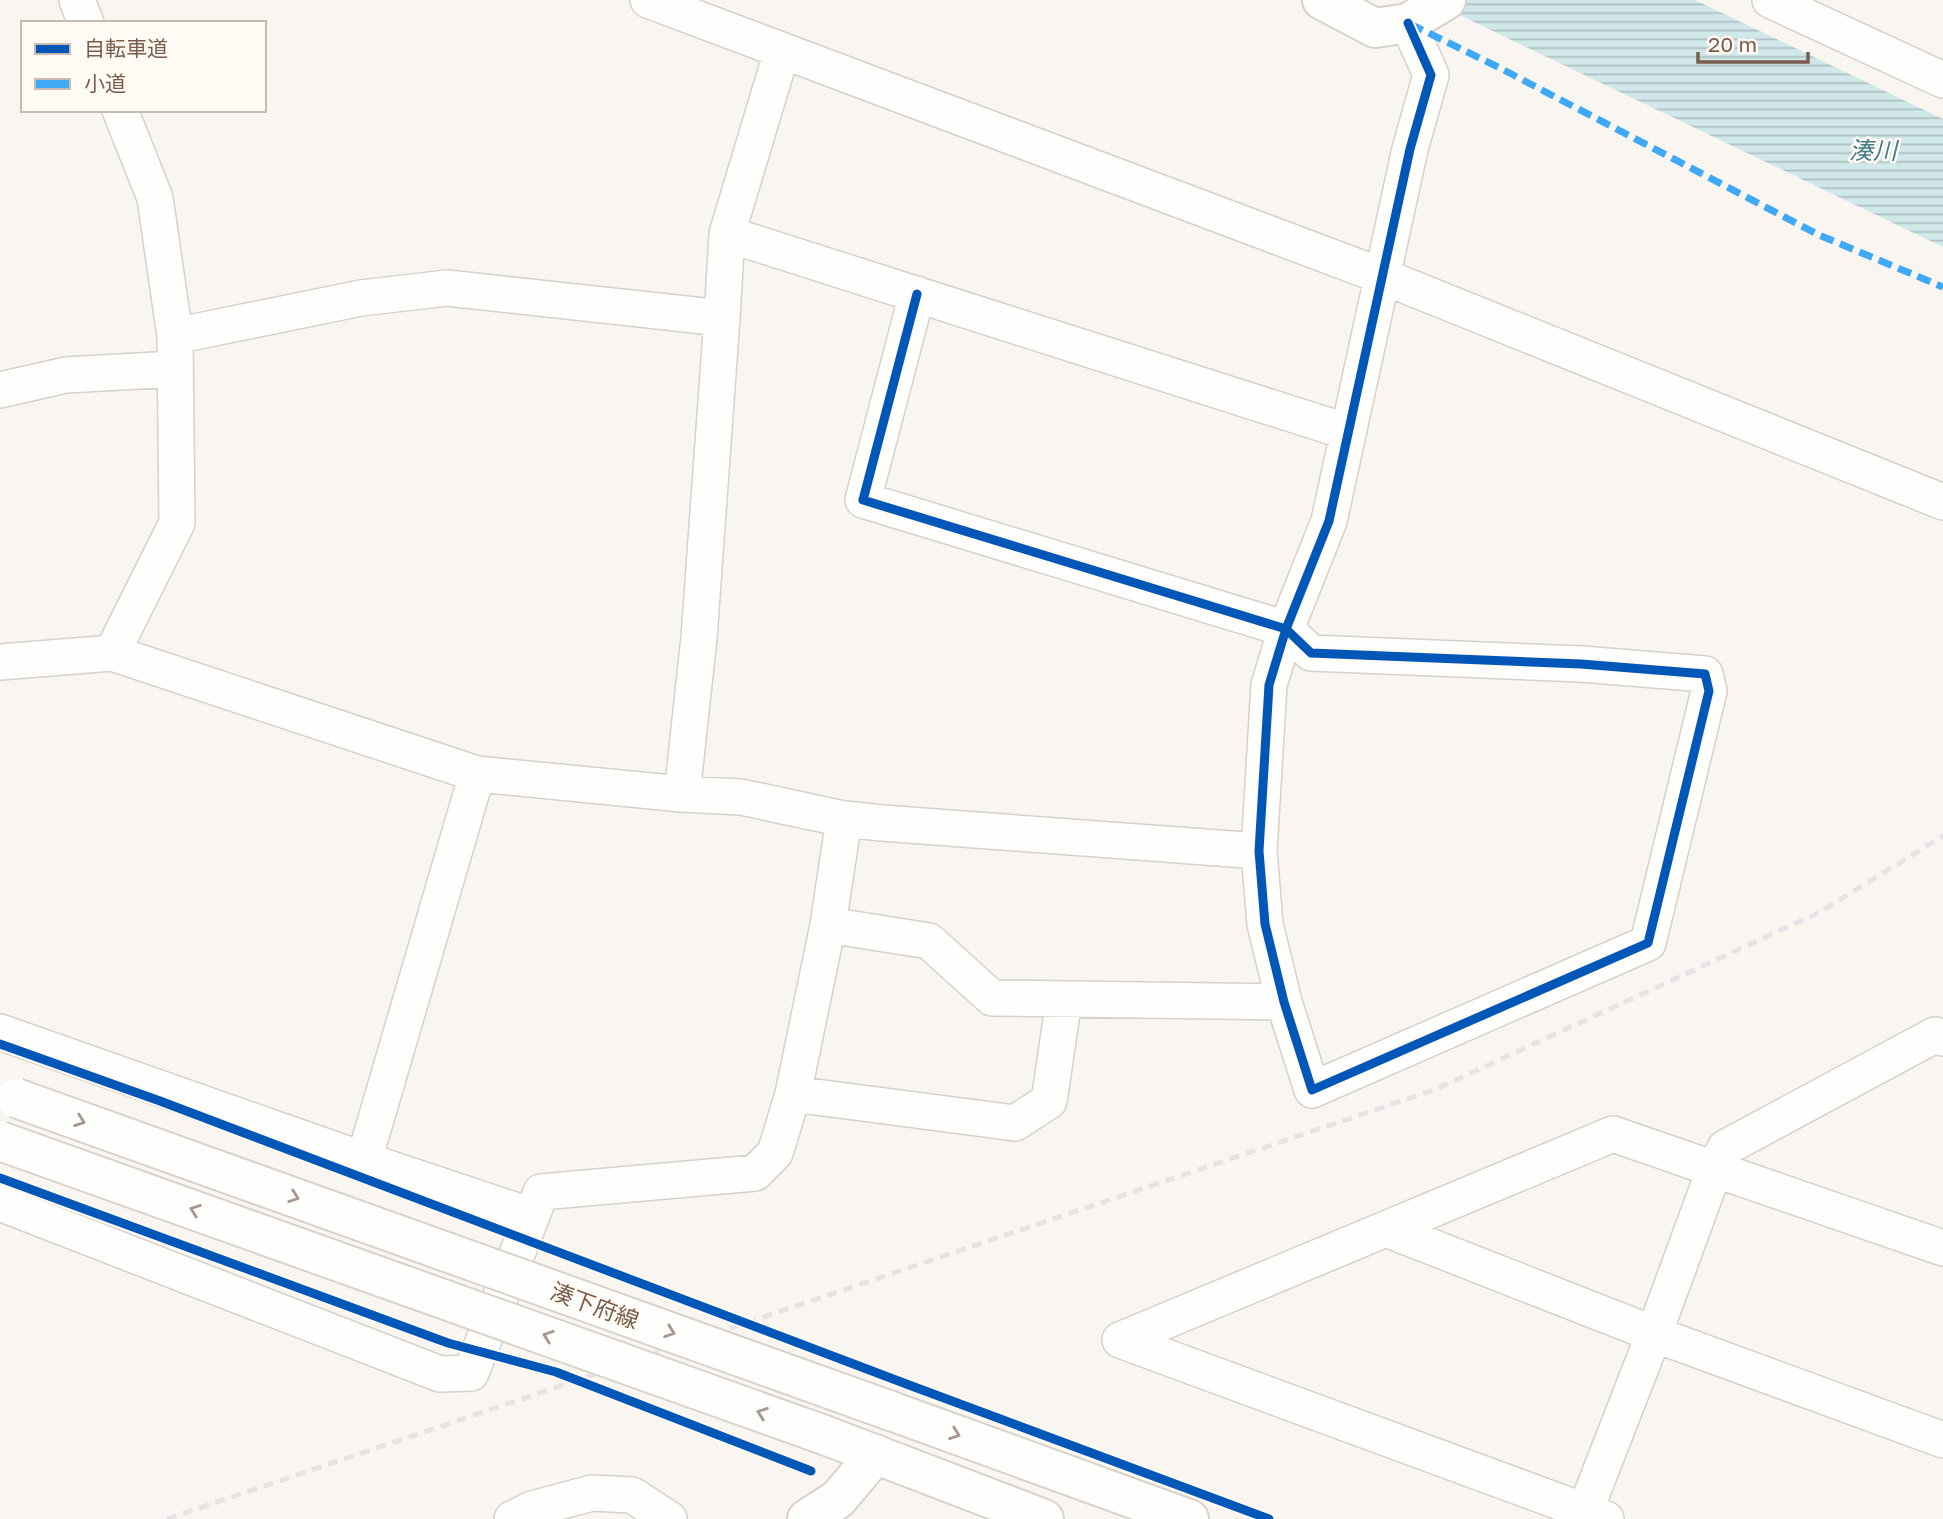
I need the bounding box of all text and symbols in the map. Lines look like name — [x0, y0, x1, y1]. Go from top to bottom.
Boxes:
legend — [21, 21, 266, 112]
scale bar — [1698, 21, 1808, 65]
text: 20 m — [1708, 31, 1757, 57]
text: 自転車道 — [84, 35, 168, 61]
text: 小道 — [84, 70, 126, 96]
water label: 湊川 — [1849, 135, 1900, 164]
one-way arrow — [74, 1112, 86, 1126]
one-way arrow — [288, 1189, 300, 1203]
one-way arrow — [190, 1204, 202, 1218]
street label: 湊下府線 — [547, 1276, 643, 1334]
one-way arrow — [663, 1324, 676, 1338]
one-way arrow — [542, 1330, 555, 1344]
one-way arrow — [757, 1407, 769, 1421]
one-way arrow — [949, 1426, 961, 1440]

